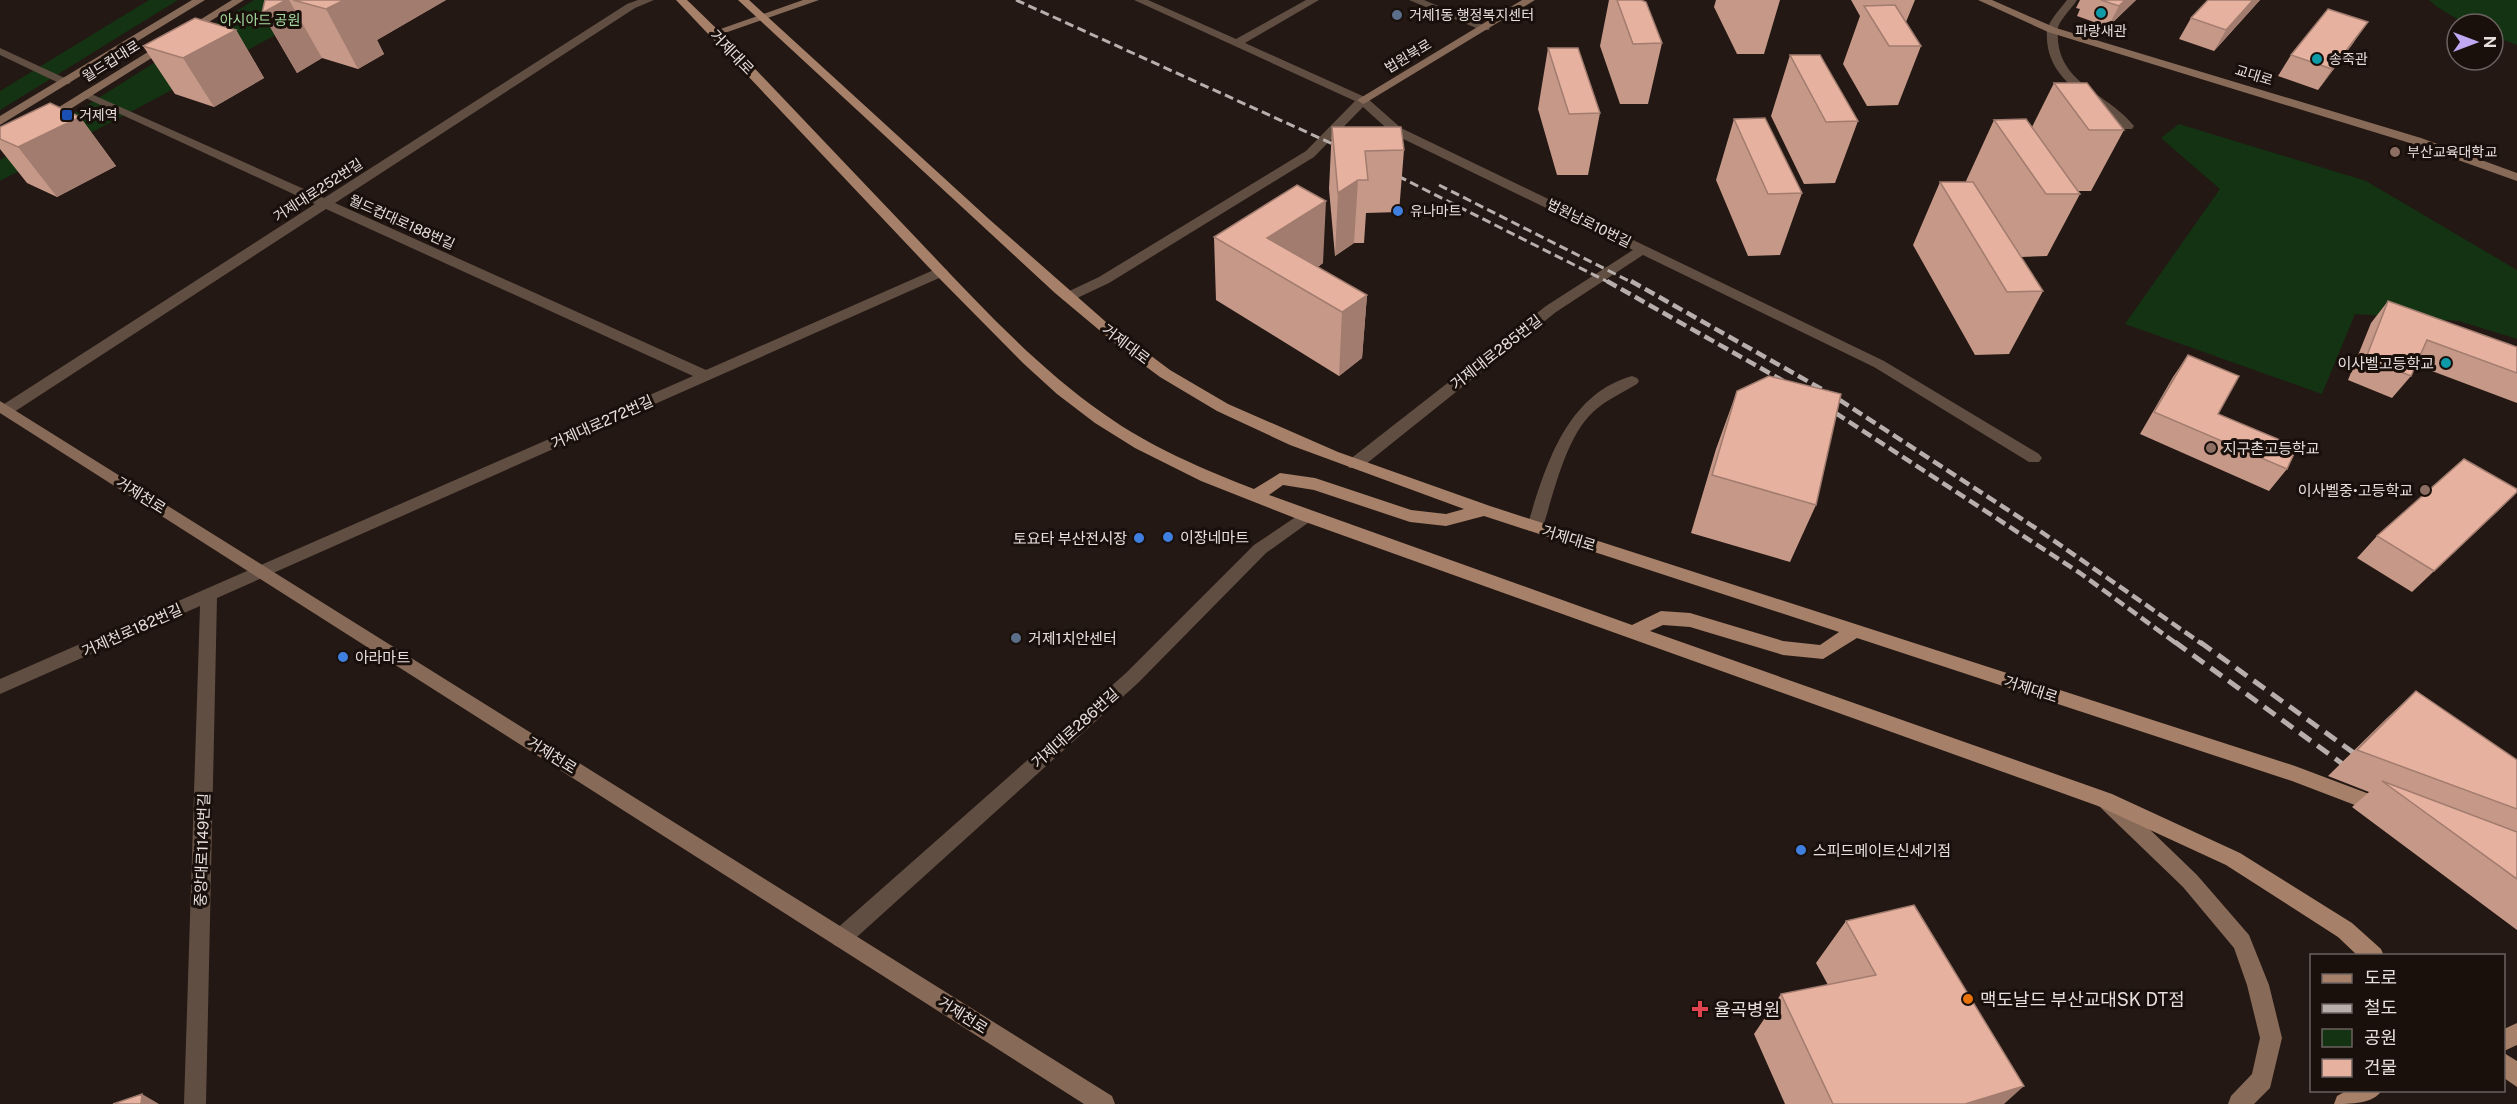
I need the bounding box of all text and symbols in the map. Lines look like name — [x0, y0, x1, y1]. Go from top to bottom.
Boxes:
marker: 파랑새관 — [2094, 6, 2108, 20]
place label: 거제1동 행정복지센터 — [1409, 7, 1534, 23]
marker: 거제1동 행정복지센터 — [1390, 8, 1404, 22]
park label: 아시아드 공원 — [220, 12, 300, 28]
north arrow — [2445, 12, 2505, 72]
place label: 파랑새관 — [2075, 23, 2127, 39]
street label: 거제대로 — [707, 26, 757, 78]
street label: 법원북로 — [1382, 36, 1434, 76]
text: N — [2480, 36, 2499, 48]
street label: 월드컵대로 — [79, 37, 143, 85]
place label: 송죽관 — [2329, 51, 2368, 67]
marker: 송죽관 — [2310, 52, 2324, 66]
street label: 교대로 — [2233, 62, 2275, 88]
place label: 거제역 — [79, 107, 118, 123]
marker: 거제역 — [60, 108, 74, 122]
place label: 부산교육대학교 — [2407, 144, 2497, 160]
marker: 부산교육대학교 — [2388, 145, 2402, 159]
street label: 거제대로252번길 — [270, 155, 366, 225]
street label: 월드컵대로188번길 — [347, 192, 457, 252]
street label: 법원남로10번길 — [1544, 196, 1634, 250]
place label: 유나마트 — [1410, 203, 1462, 219]
marker: 유나마트 — [1391, 204, 1405, 218]
street label: 거제대로285번길 — [1447, 311, 1545, 393]
street label: 거제대로 — [1099, 321, 1153, 367]
place label: 이사벨고등학교 — [2337, 355, 2434, 372]
marker: 이사벨고등학교 — [2439, 356, 2453, 370]
street label: 거제대로272번길 — [548, 392, 656, 452]
place label: 지구촌고등학교 — [2223, 440, 2320, 457]
marker: 지구촌고등학교 — [2204, 441, 2218, 455]
street label: 거제천로 — [113, 473, 169, 517]
place label: 이사벨중•고등학교 — [2298, 482, 2413, 499]
marker: 이사벨중•고등학교 — [2418, 483, 2432, 497]
street label: 거제대로 — [1540, 522, 1598, 554]
place label: 이장네마트 — [1180, 529, 1249, 546]
place label: 토요타 부산전시장 — [1013, 530, 1127, 547]
marker: 이장네마트 — [1161, 530, 1175, 544]
marker: 토요타 부산전시장 — [1132, 531, 1146, 545]
street label: 거제천로182번길 — [79, 600, 185, 660]
place label: 거제1치안센터 — [1028, 630, 1117, 647]
marker: 거제1치안센터 — [1009, 631, 1023, 645]
place label: 아라마트 — [355, 649, 410, 666]
marker: 아라마트 — [336, 650, 350, 664]
street label: 거제대로 — [2002, 672, 2060, 706]
street label: 거제대로286번길 — [1028, 685, 1122, 771]
street label: 거제천로 — [524, 733, 580, 777]
street label: 중앙대로1149번길 — [192, 793, 212, 907]
place label: 스피드메이트신세기점 — [1813, 842, 1951, 859]
marker: 스피드메이트신세기점 — [1794, 843, 1808, 857]
legend — [2310, 954, 2505, 1092]
text: 도로 — [2364, 967, 2397, 988]
place label: 맥도날드 부산교대SK DT점 — [1980, 989, 2185, 1010]
marker: 맥도날드 부산교대SK DT점 — [1961, 992, 1975, 1006]
street label: 거제천로 — [935, 993, 991, 1037]
text: 철도 — [2364, 997, 2397, 1018]
place label: 율곡병원 — [1714, 999, 1780, 1020]
marker: 율곡병원 — [1691, 1000, 1709, 1018]
text: 공원 — [2364, 1027, 2397, 1048]
text: 건물 — [2364, 1057, 2397, 1078]

